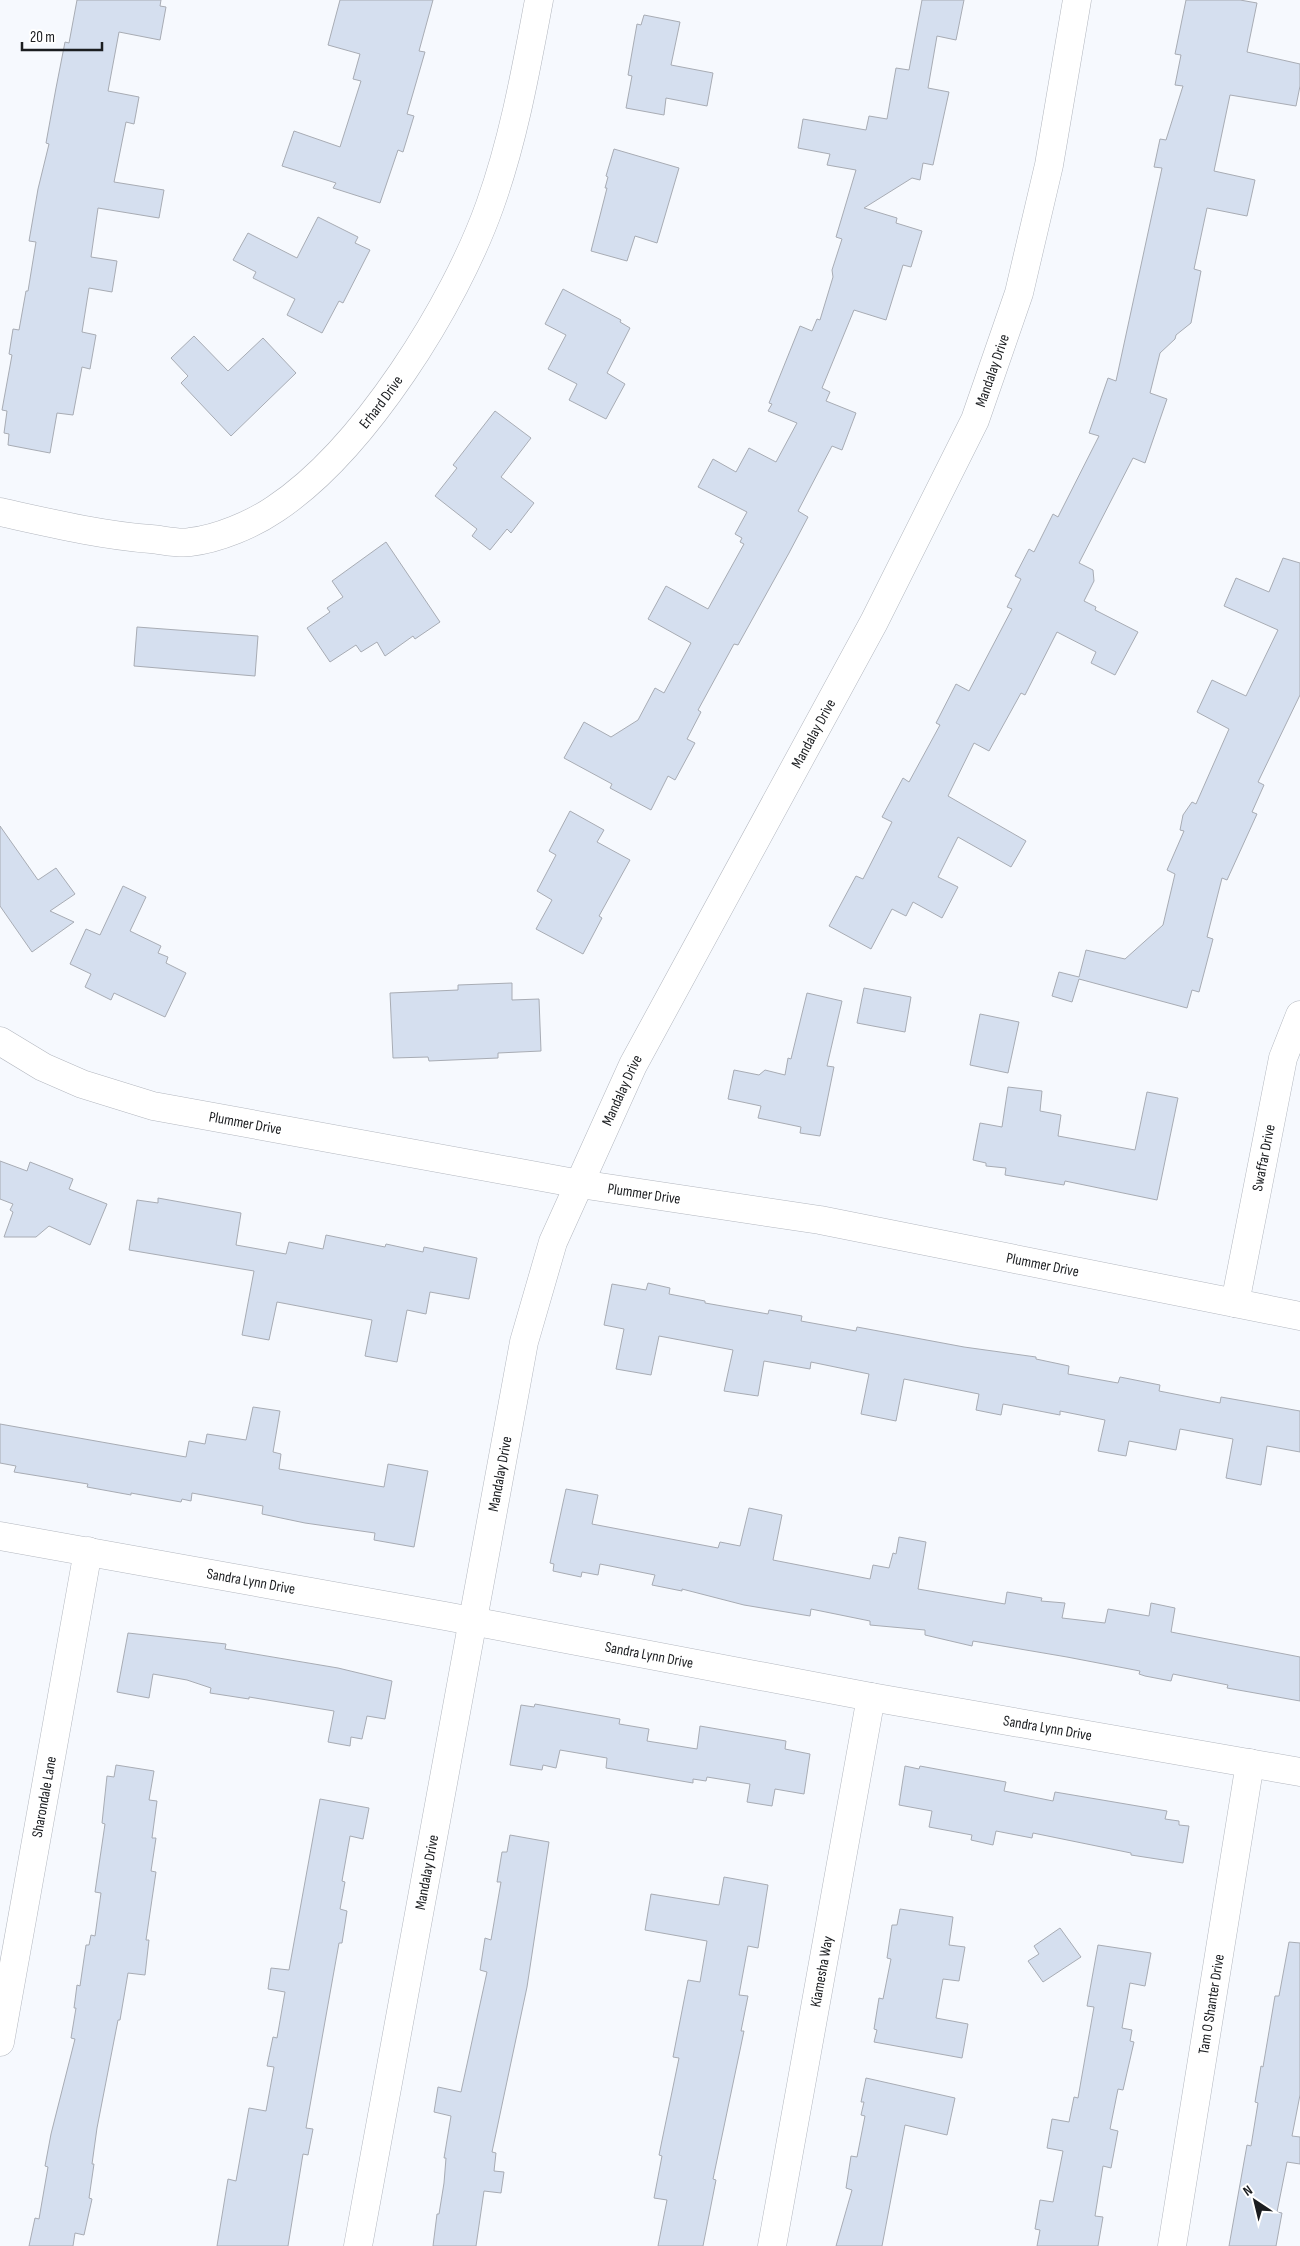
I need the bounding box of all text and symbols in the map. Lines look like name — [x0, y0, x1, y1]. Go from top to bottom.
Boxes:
scale bar — [22, 20, 102, 52]
text: 20 m — [30, 28, 55, 47]
street label: Mandalay Drive — [971, 332, 1014, 410]
street label: Erhard Drive — [355, 372, 407, 433]
street label: Mandalay Drive — [787, 696, 840, 772]
street label: Mandalay Drive — [598, 1051, 647, 1129]
street label: Plummer Drive — [207, 1107, 283, 1139]
street label: Swaffar Drive — [1248, 1123, 1280, 1193]
street label: Plummer Drive — [606, 1179, 682, 1209]
street label: Plummer Drive — [1005, 1248, 1081, 1282]
street label: Mandalay Drive — [484, 1435, 516, 1513]
street label: Sandra Lynn Drive — [205, 1564, 297, 1599]
street label: Sandra Lynn Drive — [603, 1638, 695, 1673]
street label: Sandra Lynn Drive — [1002, 1711, 1093, 1745]
street label: Sharondale Lane — [28, 1755, 61, 1839]
street label: Mandalay Drive — [411, 1833, 443, 1911]
street label: Kiamesha Way — [806, 1934, 838, 2009]
street label: Tam O Shanter Drive — [1194, 1953, 1229, 2056]
north arrow — [1230, 2176, 1280, 2226]
text: N — [1240, 2182, 1256, 2200]

